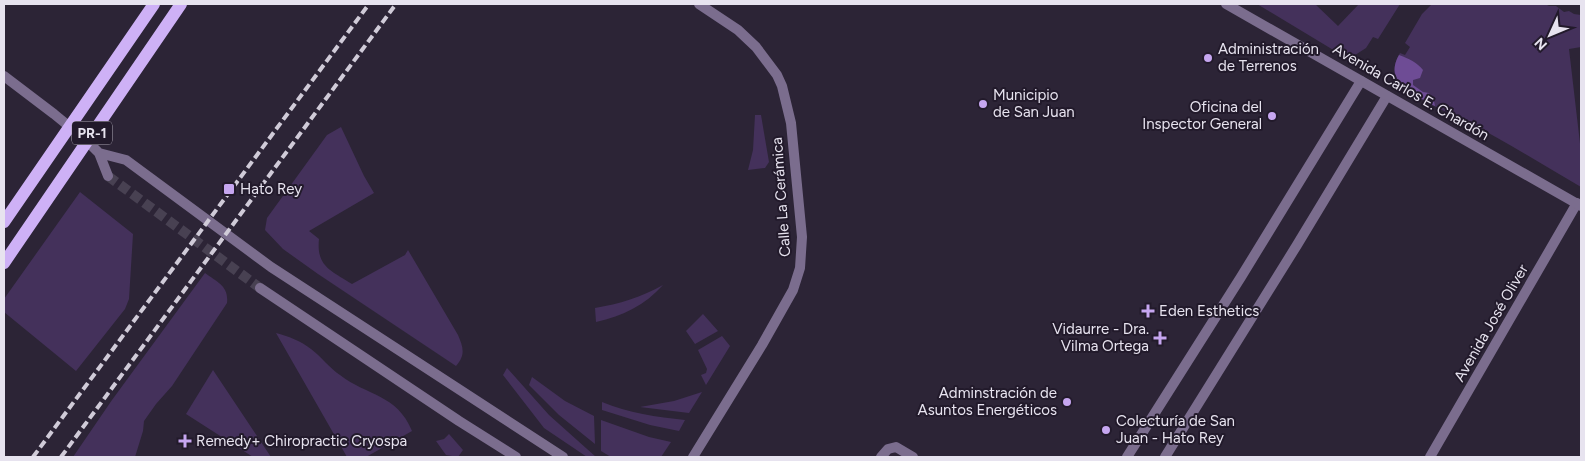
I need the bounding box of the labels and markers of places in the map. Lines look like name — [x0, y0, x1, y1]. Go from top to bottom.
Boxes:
place label: Administración de Terrenos — [1218, 40, 1319, 75]
marker: Administración de Terrenos — [1202, 52, 1214, 64]
place label: Municipio de San Juan — [993, 86, 1075, 121]
marker: Municipio de San Juan — [977, 98, 989, 110]
place label: Oficina del Inspector General — [1142, 98, 1262, 133]
marker: Oficina del Inspector General — [1266, 110, 1278, 122]
place label: Hato Rey — [240, 180, 302, 198]
marker: Hato Rey — [222, 182, 236, 196]
place label: Eden Esthetics — [1159, 302, 1259, 320]
marker: Eden Esthetics — [1141, 304, 1155, 318]
place label: Vidaurre - Dra. Vilma Ortega — [1052, 320, 1149, 355]
marker: Vidaurre - Dra. Vilma Ortega — [1153, 331, 1167, 345]
place label: Adminstración de Asuntos Energéticos — [918, 384, 1057, 419]
marker: Adminstración de Asuntos Energéticos — [1061, 396, 1073, 408]
place label: Colecturía de San Juan - Hato Rey — [1116, 412, 1235, 447]
marker: Colecturía de San Juan - Hato Rey — [1100, 424, 1112, 436]
place label: Remedy+ Chiropractic Cryospa — [196, 432, 407, 450]
marker: Remedy+ Chiropractic Cryospa — [178, 434, 192, 448]

